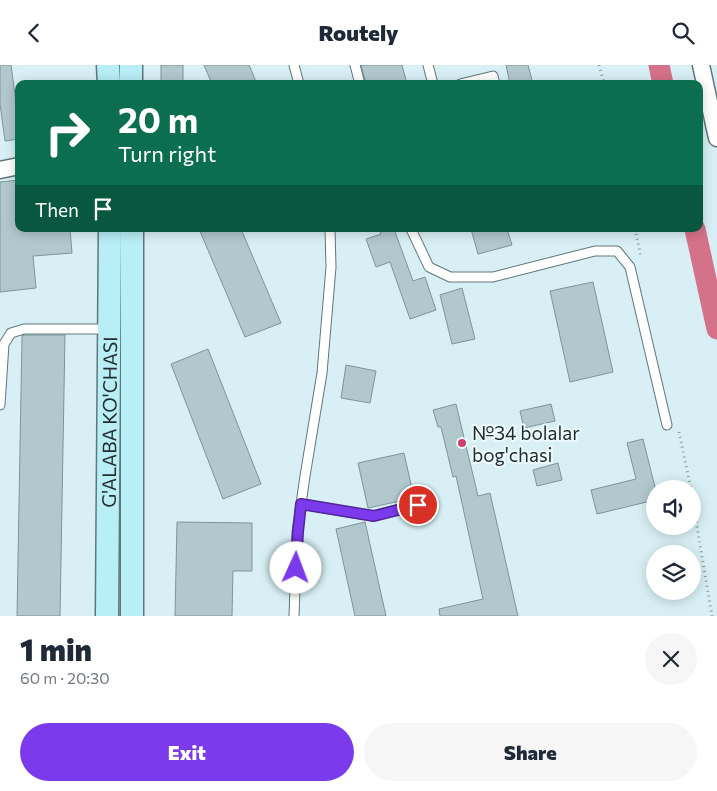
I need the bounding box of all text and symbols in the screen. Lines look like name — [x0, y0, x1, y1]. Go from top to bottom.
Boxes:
icon: back — [20, 19, 48, 47]
text: Routely — [318, 19, 399, 46]
icon: search — [669, 19, 697, 47]
text: 20 m — [118, 97, 198, 140]
icon: right — [35, 100, 100, 165]
text: Turn right — [118, 140, 216, 167]
icon: arrive — [89, 195, 117, 223]
text: Then — [35, 198, 79, 221]
street label: G'ALABA KO'CHASI — [96, 336, 121, 508]
place label: №34 bolalar bog'chasi — [472, 421, 580, 466]
marker: №34 bolalar bog'chasi — [456, 437, 468, 449]
map controls — [646, 480, 701, 600]
button: sound — [646, 480, 701, 535]
pin — [397, 484, 439, 526]
icon: arrive — [404, 491, 432, 519]
position arrow — [269, 541, 321, 593]
button: layers — [646, 545, 701, 600]
text: 1 min — [20, 630, 92, 667]
button: close — [645, 633, 697, 685]
text: 60 m · 20:30 — [20, 668, 110, 687]
button: Exit — [20, 723, 354, 781]
button: Share — [364, 723, 697, 781]

